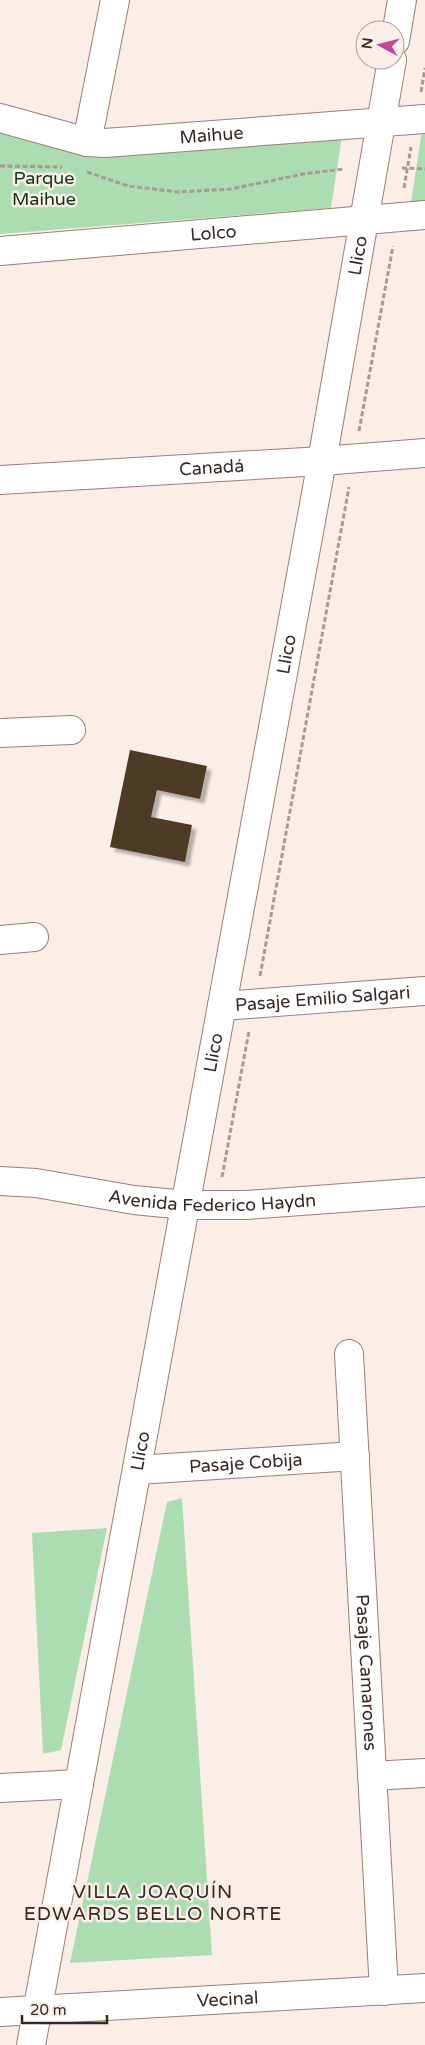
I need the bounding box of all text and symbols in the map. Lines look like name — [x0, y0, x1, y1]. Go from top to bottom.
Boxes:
north arrow — [355, 20, 405, 70]
text: N — [358, 37, 377, 50]
street label: Maihue — [179, 122, 244, 148]
park label: Parque Maihue — [12, 167, 76, 210]
street label: Lolco — [189, 220, 237, 246]
street label: Llico — [344, 234, 372, 277]
street label: Canadá — [178, 455, 245, 480]
street label: Llico — [272, 633, 301, 676]
street label: Pasaje Emilio Salgari — [234, 981, 411, 1016]
street label: Llico — [199, 1031, 228, 1074]
street label: Avenida Federico Haydn — [107, 1185, 317, 1216]
street label: Llico — [126, 1429, 155, 1473]
street label: Pasaje Cobija — [188, 1448, 303, 1478]
street label: Pasaje Camarones — [351, 1594, 382, 1751]
district label: VILLA JOAQUÍN EDWARDS BELLO NORTE — [24, 1880, 282, 1925]
street label: Vecinal — [196, 1986, 259, 2012]
scale bar — [22, 1992, 108, 2024]
text: 20 m — [30, 2001, 67, 2019]

